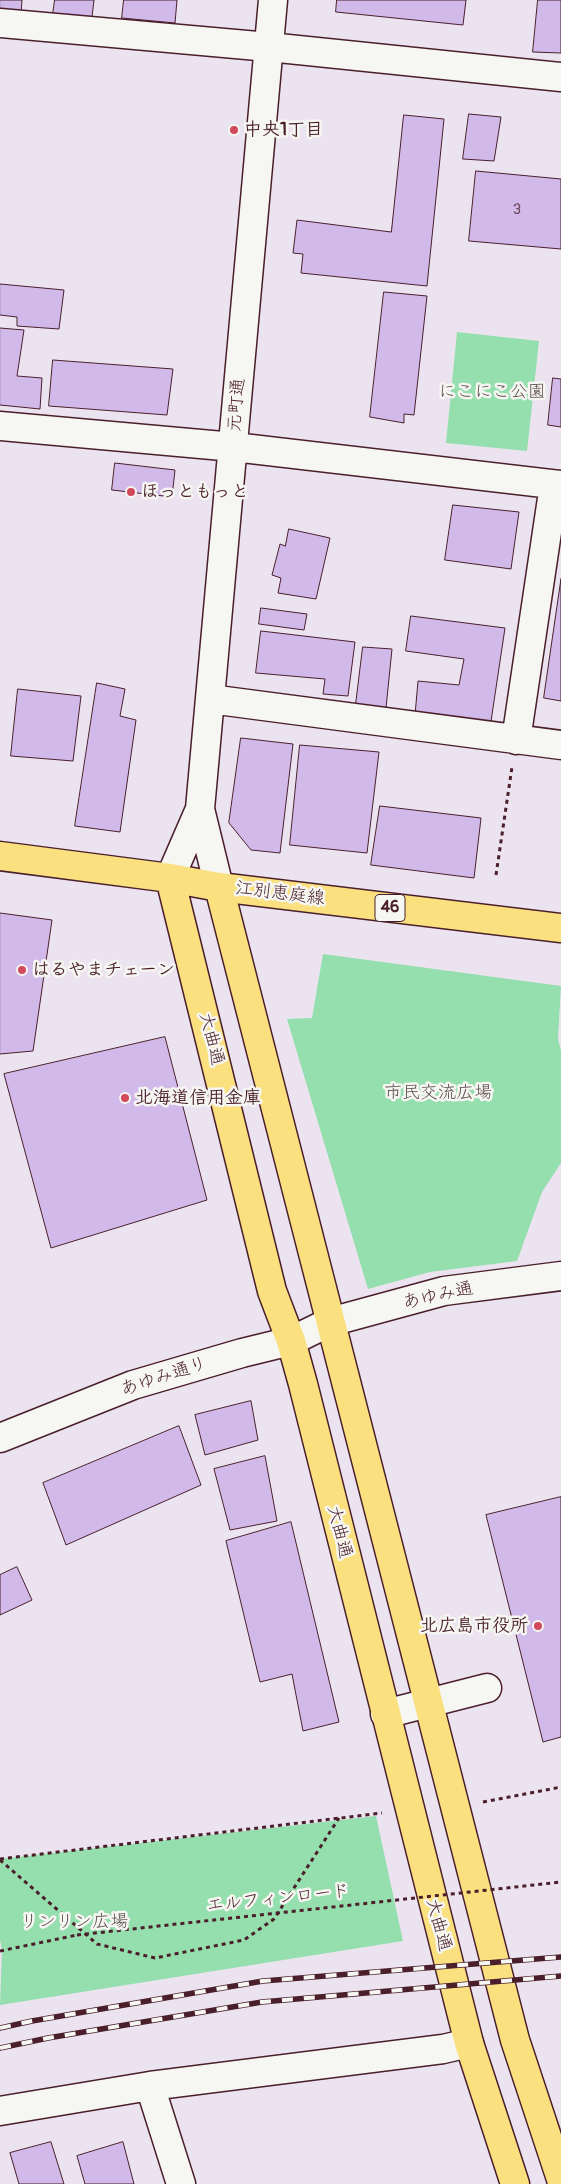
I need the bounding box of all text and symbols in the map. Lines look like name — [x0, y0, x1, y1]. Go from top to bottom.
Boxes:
place label: 中央1丁目 — [244, 119, 323, 141]
marker: 中央1丁目 — [228, 124, 240, 136]
house number: 3 — [513, 201, 521, 219]
street label: 元町通 — [224, 377, 250, 433]
park label: にこにこ公園 — [438, 381, 546, 403]
place label: ほっともっと — [141, 481, 249, 503]
marker: ほっともっと — [125, 486, 137, 498]
street label: 江別恵庭線 — [234, 878, 326, 910]
road number: 46 — [375, 894, 405, 921]
place label: はるやまチェーン — [32, 959, 175, 981]
marker: はるやまチェーン — [16, 964, 28, 976]
street label: 大曲通 — [194, 1010, 228, 1068]
park label: 市民交流広場 — [384, 1082, 492, 1104]
place label: 北海道信用金庫 — [135, 1087, 261, 1109]
marker: 北海道信用金庫 — [119, 1092, 131, 1104]
street label: あゆみ通 — [401, 1278, 475, 1314]
street label: あゆみ通り — [118, 1353, 210, 1401]
street label: 大曲通 — [322, 1503, 356, 1561]
place label: 北広島市役所 — [420, 1615, 528, 1637]
marker: 北広島市役所 — [532, 1620, 544, 1632]
street label: エルフィンロード — [205, 1881, 351, 1917]
street label: 大曲通 — [421, 1896, 455, 1954]
park label: リンリン広場 — [20, 1911, 128, 1933]

